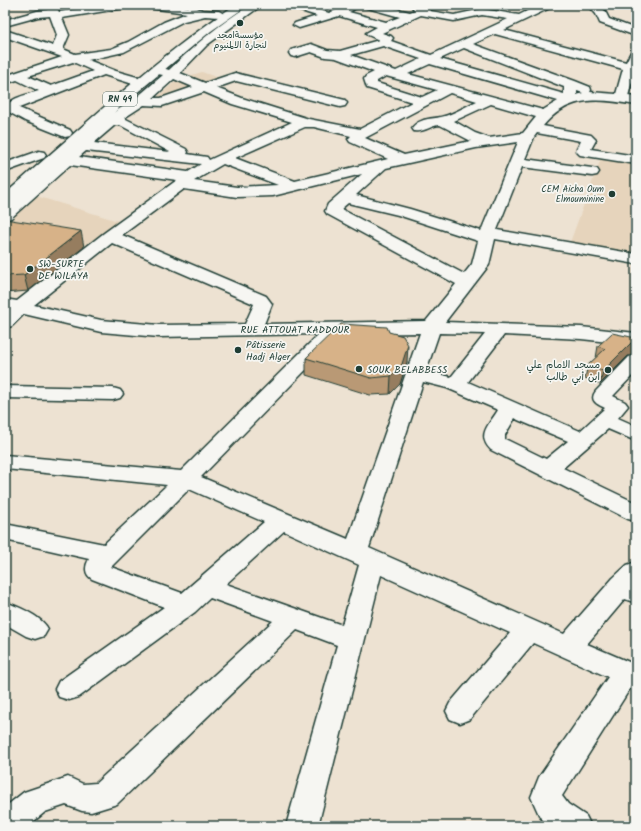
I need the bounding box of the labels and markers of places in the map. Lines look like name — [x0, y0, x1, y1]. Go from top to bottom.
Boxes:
marker: مؤسسةامجد لنجارة الالمنيوم — [235, 18, 245, 28]
place label: مؤسسةامجد لنجارة الالمنيوم — [213, 28, 267, 53]
place label: CEM Aicha Oum Elmouminine — [541, 182, 604, 207]
marker: CEM Aicha Oum Elmouminine — [607, 189, 617, 199]
place label: SW-SURTE DE WILAYA — [38, 256, 89, 284]
marker: SW-SURTE DE WILAYA — [25, 264, 35, 274]
place label: Pâtisserie Hadj Alger — [246, 337, 291, 365]
marker: Pâtisserie Hadj Alger — [233, 345, 243, 355]
place label: مسجد الامام علي ابن أبي طالب — [527, 357, 600, 386]
place label: SOUK BELABBESS — [367, 362, 448, 378]
marker: SOUK BELABBESS — [354, 364, 364, 374]
marker: مسجد الامام علي ابن أبي طالب — [603, 365, 613, 375]

